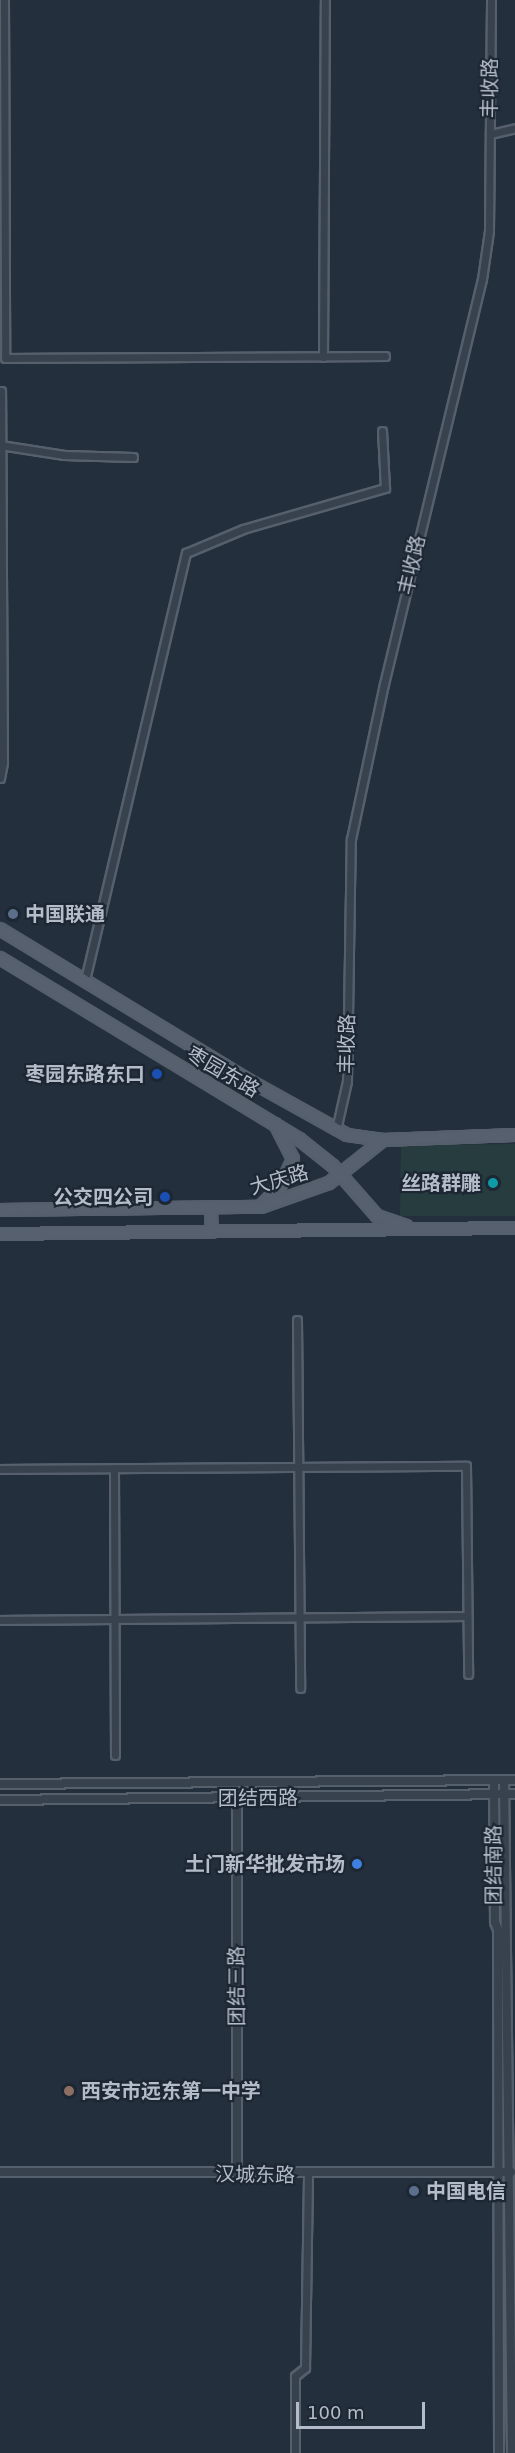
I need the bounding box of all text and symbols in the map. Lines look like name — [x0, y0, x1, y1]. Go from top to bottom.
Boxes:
street label: 丰收路 — [477, 58, 503, 118]
street label: 丰收路 — [394, 533, 430, 597]
place label: 中国联通 — [25, 902, 105, 926]
marker: 中国联通 — [6, 907, 20, 921]
street label: 丰收路 — [334, 1014, 360, 1074]
street label: 枣园东路 — [182, 1042, 264, 1102]
place label: 枣园东路东口 — [25, 1062, 145, 1086]
marker: 枣园东路东口 — [150, 1067, 164, 1081]
street label: 大庆路 — [247, 1160, 311, 1200]
place label: 丝路群雕 — [401, 1171, 481, 1195]
marker: 丝路群雕 — [486, 1176, 500, 1190]
place label: 公交四公司 — [53, 1185, 153, 1209]
marker: 公交四公司 — [158, 1190, 172, 1204]
street label: 团结西路 — [218, 1786, 298, 1810]
street label: 团结南路 — [482, 1825, 506, 1905]
place label: 土门新华批发市场 — [185, 1852, 345, 1876]
marker: 土门新华批发市场 — [350, 1857, 364, 1871]
street label: 团结三路 — [225, 1946, 249, 2026]
place label: 西安市远东第一中学 — [81, 2079, 261, 2103]
marker: 西安市远东第一中学 — [62, 2084, 76, 2098]
street label: 汉城东路 — [215, 2162, 295, 2188]
place label: 中国电信 — [426, 2179, 506, 2203]
marker: 中国电信 — [407, 2184, 421, 2198]
scale bar — [299, 2390, 428, 2428]
text: 100 m — [307, 2402, 365, 2423]

